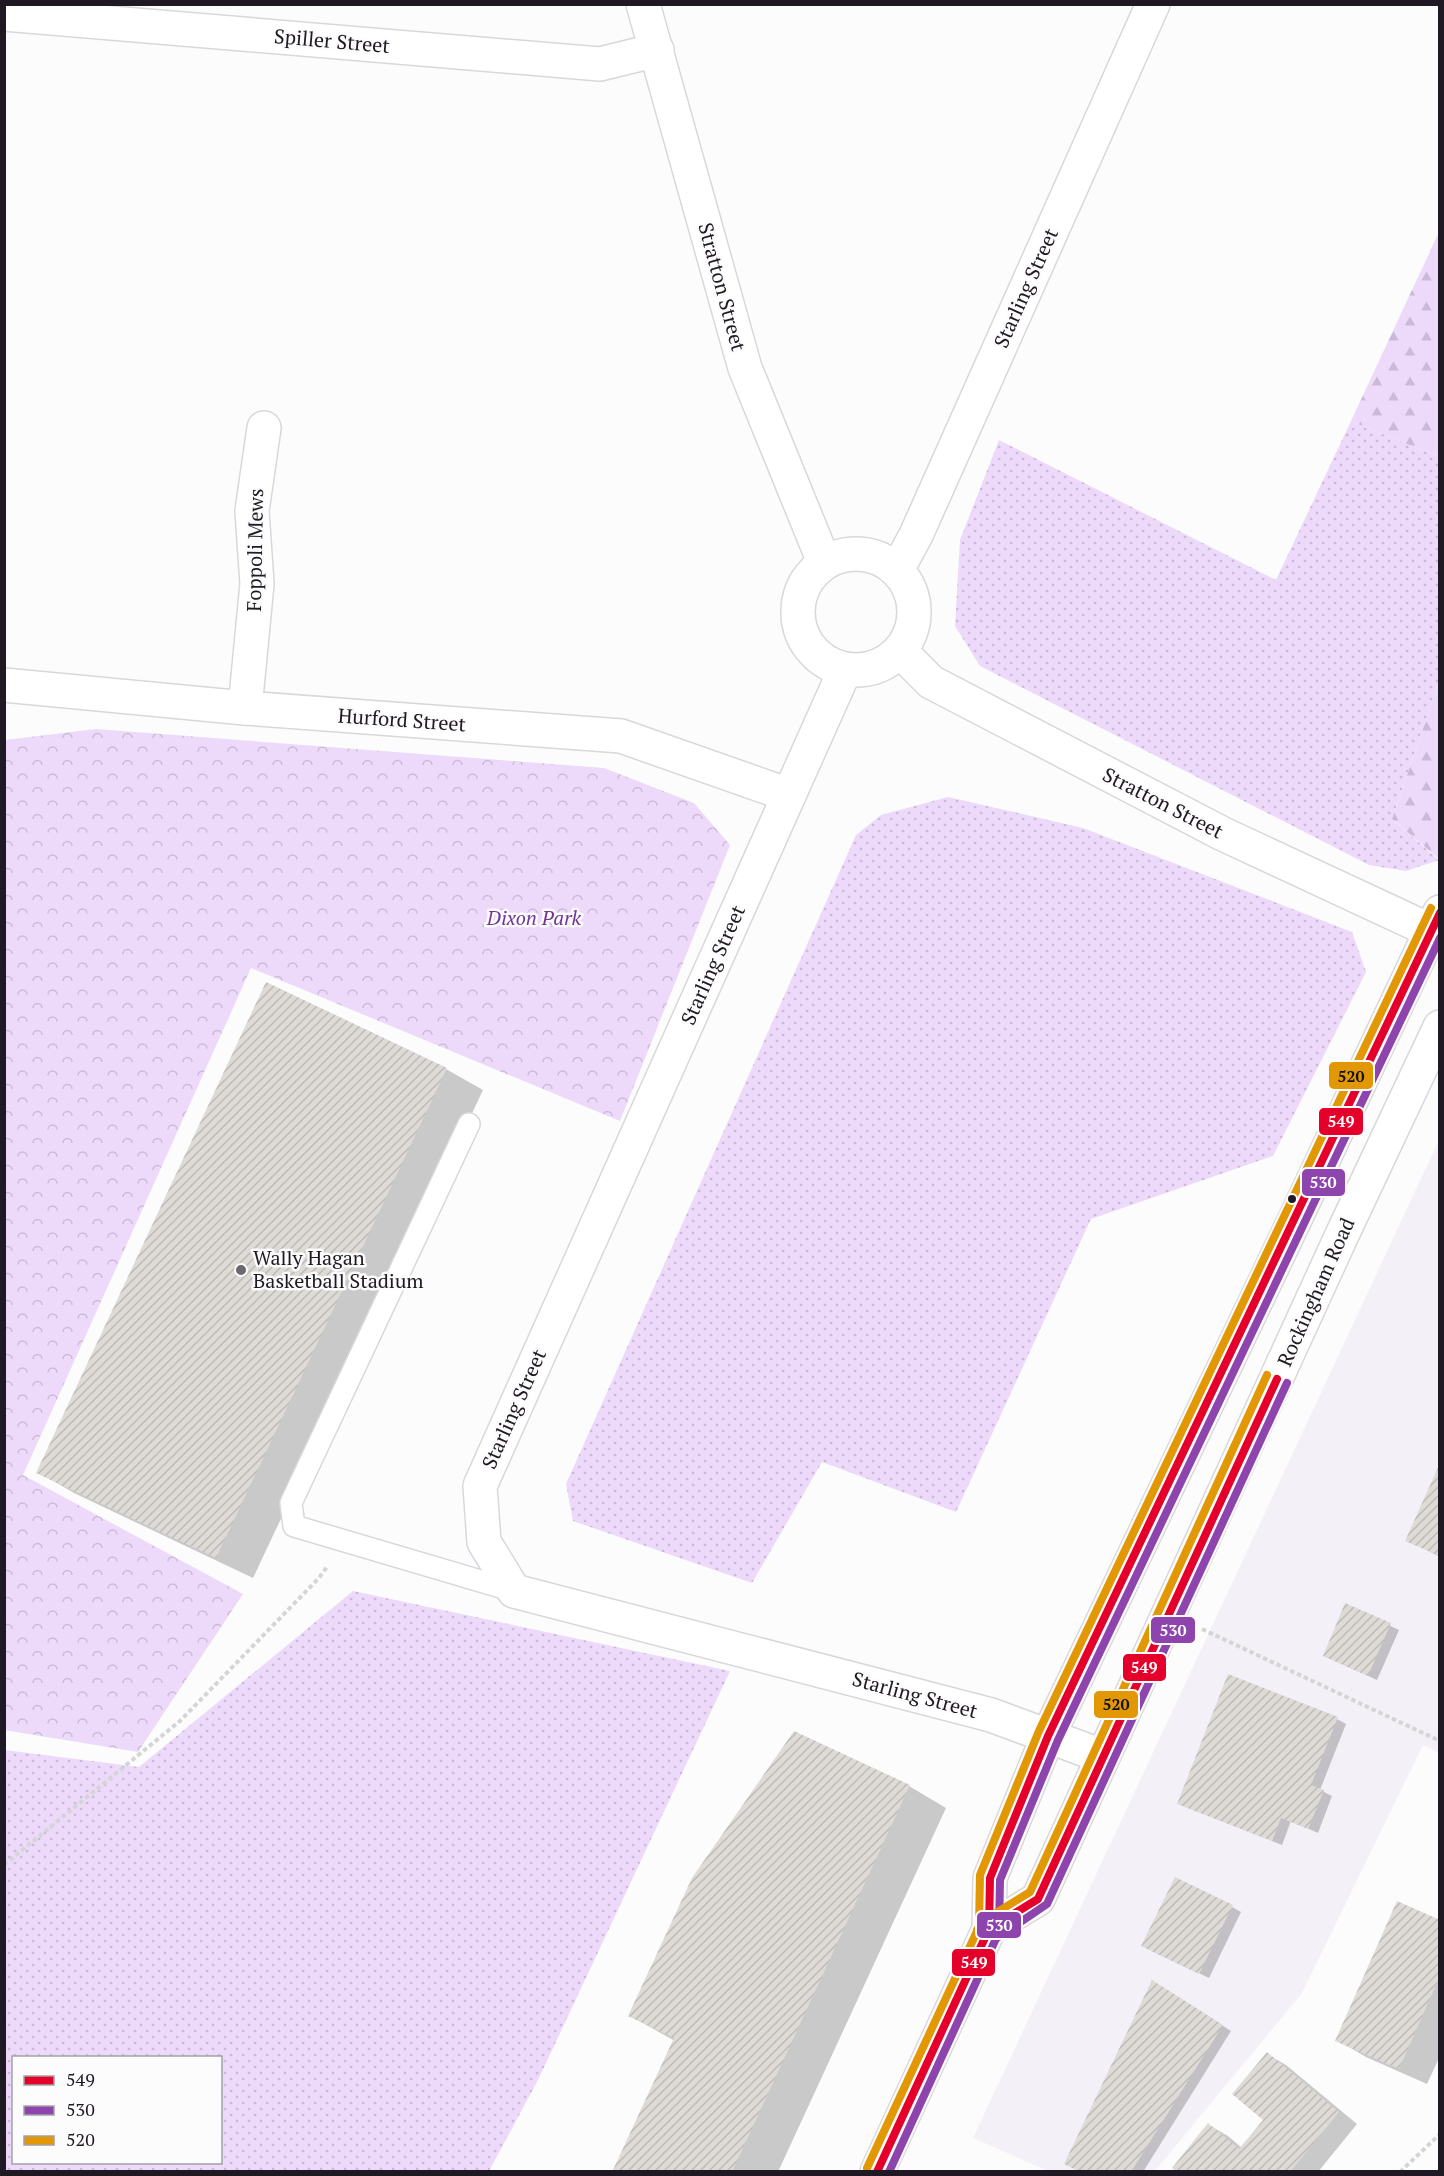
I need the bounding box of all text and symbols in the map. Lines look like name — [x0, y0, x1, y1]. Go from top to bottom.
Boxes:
street label: Spiller Street — [273, 22, 392, 59]
street label: Stratton Street — [692, 220, 753, 355]
street label: Starling Street — [987, 223, 1064, 352]
street label: Foppoli Mews — [240, 488, 269, 612]
street label: Hurford Street — [337, 702, 468, 737]
street label: Stratton Street — [1098, 761, 1229, 845]
street label: Starling Street — [674, 900, 751, 1029]
park label: Dixon Park — [486, 904, 582, 931]
line badge: 520 — [1328, 1061, 1374, 1090]
text: 520 — [1337, 1065, 1365, 1087]
line badge: 549 — [1318, 1107, 1364, 1136]
text: 549 — [1327, 1110, 1355, 1132]
line badge: 530 — [1301, 1168, 1346, 1197]
text: 530 — [1309, 1171, 1337, 1193]
unlabelled marker — [1286, 1193, 1298, 1205]
street label: Rockingham Road — [1271, 1213, 1360, 1370]
place label: Wally Hagan Basketball Stadium — [253, 1244, 424, 1294]
marker: Wally Hagan Basketball Stadium — [234, 1263, 248, 1277]
street label: Starling Street — [475, 1344, 552, 1473]
line badge: 530 — [1150, 1616, 1196, 1644]
text: 530 — [1159, 1619, 1187, 1641]
line badge: 549 — [1122, 1653, 1167, 1682]
text: 549 — [1130, 1656, 1158, 1678]
street label: Starling Street — [850, 1665, 981, 1724]
line badge: 520 — [1093, 1690, 1139, 1719]
text: 520 — [1102, 1693, 1130, 1715]
line badge: 530 — [976, 1911, 1022, 1939]
text: 530 — [985, 1914, 1013, 1936]
line badge: 549 — [951, 1948, 996, 1977]
text: 549 — [960, 1951, 988, 1973]
legend — [12, 2056, 222, 2164]
text: 549 — [66, 2067, 95, 2091]
text: 530 — [66, 2097, 95, 2121]
text: 520 — [66, 2127, 95, 2151]

